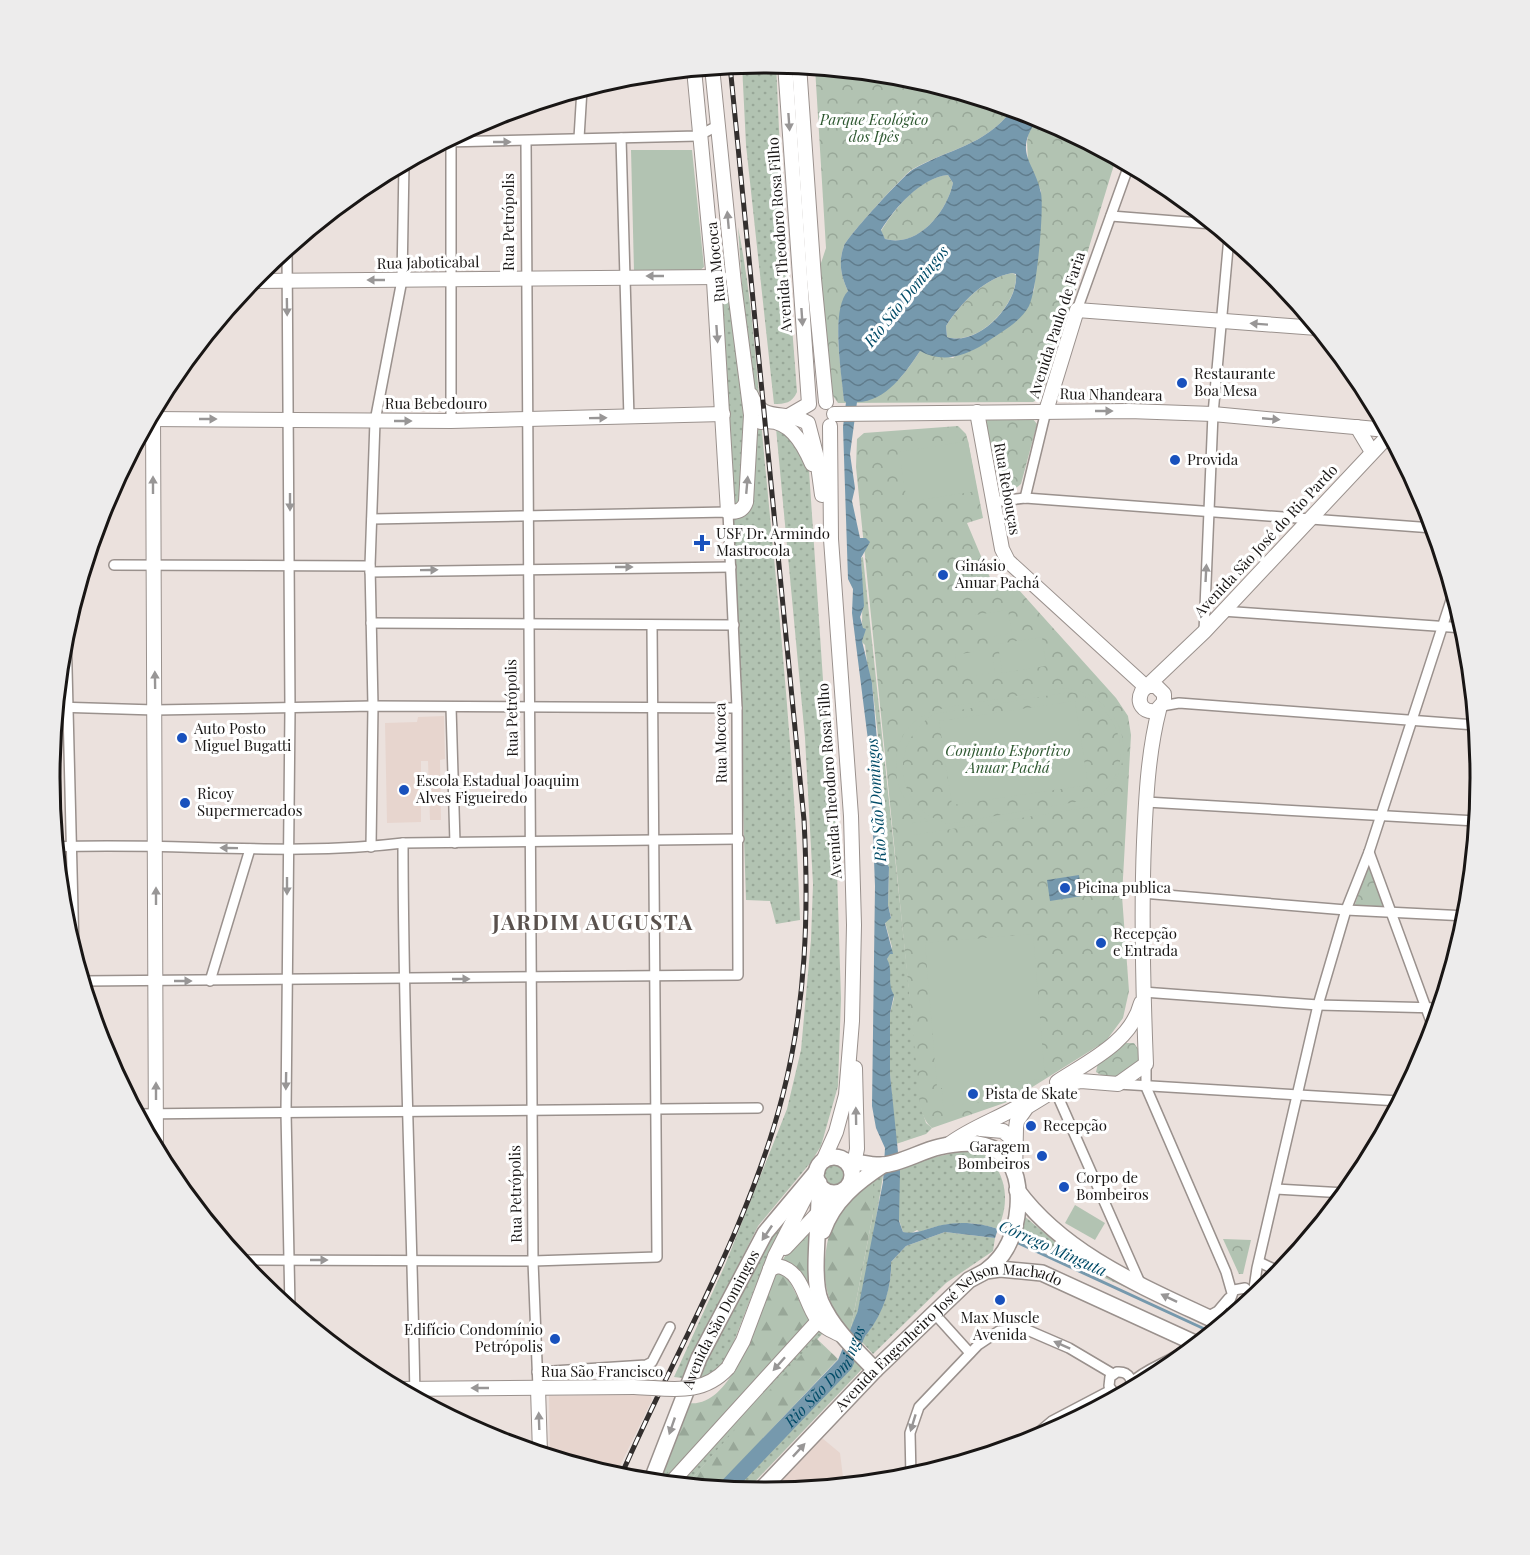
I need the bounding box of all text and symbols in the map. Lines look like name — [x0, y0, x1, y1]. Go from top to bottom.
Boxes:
park label: Parque Ecológico dos Ipês — [819, 109, 928, 146]
one-way arrow — [784, 113, 793, 132]
one-way arrow — [493, 137, 512, 147]
street label: Avenida Theodoro Rosa Filho — [762, 137, 796, 335]
street label: Rua Petrópolis — [498, 173, 518, 271]
one-way arrow — [723, 210, 733, 229]
street label: Rua Mococa — [701, 220, 729, 303]
water label: Rio São Domingos — [858, 241, 953, 351]
street label: Avenida Paulo de Faria — [1023, 249, 1089, 401]
street label: Rua Jaboticabal — [376, 251, 480, 273]
one-way arrow — [645, 271, 664, 281]
one-way arrow — [366, 275, 385, 285]
one-way arrow — [283, 298, 292, 317]
one-way arrow — [798, 307, 807, 326]
one-way arrow — [1249, 319, 1268, 329]
one-way arrow — [713, 325, 722, 344]
place label: Restaurante Boa Mesa — [1194, 363, 1276, 400]
marker: Restaurante Boa Mesa — [1175, 376, 1189, 390]
street label: Rua Nhandeara — [1059, 383, 1163, 405]
street label: Rua Bebedouro — [385, 393, 487, 413]
one-way arrow — [1095, 406, 1114, 416]
one-way arrow — [198, 414, 217, 424]
one-way arrow — [588, 414, 607, 423]
one-way arrow — [1262, 414, 1281, 424]
one-way arrow — [393, 416, 412, 426]
street label: Rua Rebouças — [990, 441, 1026, 537]
place label: Provida — [1187, 449, 1239, 469]
marker: Provida — [1168, 453, 1182, 467]
street label: Avenida São José do Rio Pardo — [1188, 460, 1341, 622]
one-way arrow — [149, 475, 158, 494]
one-way arrow — [743, 476, 752, 495]
one-way arrow — [285, 493, 295, 512]
place label: USF Dr. Armindo Mastrocola — [716, 523, 830, 560]
marker: USF Dr. Armindo Mastrocola — [693, 534, 711, 552]
place label: Ginásio Anuar Pachá — [954, 555, 1040, 592]
one-way arrow — [614, 562, 633, 572]
one-way arrow — [1202, 564, 1211, 583]
one-way arrow — [419, 566, 438, 575]
marker: Ginásio Anuar Pachá — [936, 568, 950, 582]
street label: Rua Petrópolis — [500, 659, 522, 757]
one-way arrow — [150, 670, 160, 689]
street label: Avenida Theodoro Rosa Filho — [812, 683, 846, 881]
street label: Rua Mococa — [709, 702, 731, 784]
place label: Auto Posto Miguel Bugatti — [193, 718, 292, 755]
marker: Auto Posto Miguel Bugatti — [175, 731, 189, 745]
water label: Rio São Domingos — [861, 737, 890, 864]
park label: Conjunto Esportivo Anuar Pachá — [945, 740, 1071, 777]
place label: Escola Estadual Joaquim Alves Figueiredo — [415, 770, 580, 807]
place label: Ricoy Supermercados — [197, 783, 302, 820]
marker: Escola Estadual Joaquim Alves Figueiredo — [397, 783, 411, 797]
marker: Ricoy Supermercados — [178, 796, 192, 810]
one-way arrow — [219, 843, 238, 853]
one-way arrow — [282, 877, 292, 896]
place label: Picina publica — [1077, 877, 1172, 897]
marker: Picina publica — [1058, 881, 1072, 895]
one-way arrow — [151, 886, 161, 905]
district label: JARDIM AUGUSTA — [491, 907, 694, 935]
place label: Recepção e Entrada — [1113, 923, 1179, 960]
marker: Recepção e Entrada — [1094, 936, 1108, 950]
one-way arrow — [452, 974, 471, 984]
one-way arrow — [174, 976, 193, 986]
one-way arrow — [281, 1072, 291, 1091]
one-way arrow — [151, 1081, 161, 1100]
place label: Pista de Skate — [985, 1083, 1078, 1103]
marker: Pista de Skate — [966, 1087, 980, 1101]
one-way arrow — [852, 1106, 861, 1125]
place label: Recepção — [1043, 1115, 1107, 1135]
marker: Recepção — [1024, 1119, 1038, 1133]
place label: Garagem Bombeiros — [957, 1136, 1031, 1173]
street label: Rua Petrópolis — [504, 1145, 526, 1243]
marker: Garagem Bombeiros — [1035, 1149, 1049, 1163]
place label: Corpo de Bombeiros — [1076, 1167, 1149, 1204]
marker: Corpo de Bombeiros — [1057, 1180, 1071, 1194]
water label: Córrego Minguta — [996, 1214, 1110, 1281]
one-way arrow — [762, 1225, 773, 1241]
street label: Avenida São Domingos — [677, 1246, 763, 1393]
one-way arrow — [309, 1255, 328, 1265]
street label: Avenida Engenheiro José Nelson Machado — [829, 1258, 1066, 1416]
marker: Max Muscle Avenida — [993, 1293, 1007, 1307]
one-way arrow — [1160, 1294, 1178, 1304]
place label: Max Muscle Avenida — [960, 1307, 1040, 1344]
place label: Edifício Condomínio Petrópolis — [404, 1319, 543, 1356]
water label: Rio São Domingos — [779, 1322, 870, 1432]
marker: Edifício Condomínio Petrópolis — [548, 1332, 562, 1346]
one-way arrow — [1053, 1340, 1071, 1350]
one-way arrow — [773, 1356, 786, 1371]
street label: Rua São Francisco — [541, 1361, 663, 1381]
one-way arrow — [470, 1383, 489, 1393]
one-way arrow — [535, 1411, 544, 1430]
one-way arrow — [908, 1414, 917, 1432]
one-way arrow — [666, 1417, 676, 1435]
one-way arrow — [792, 1444, 806, 1458]

